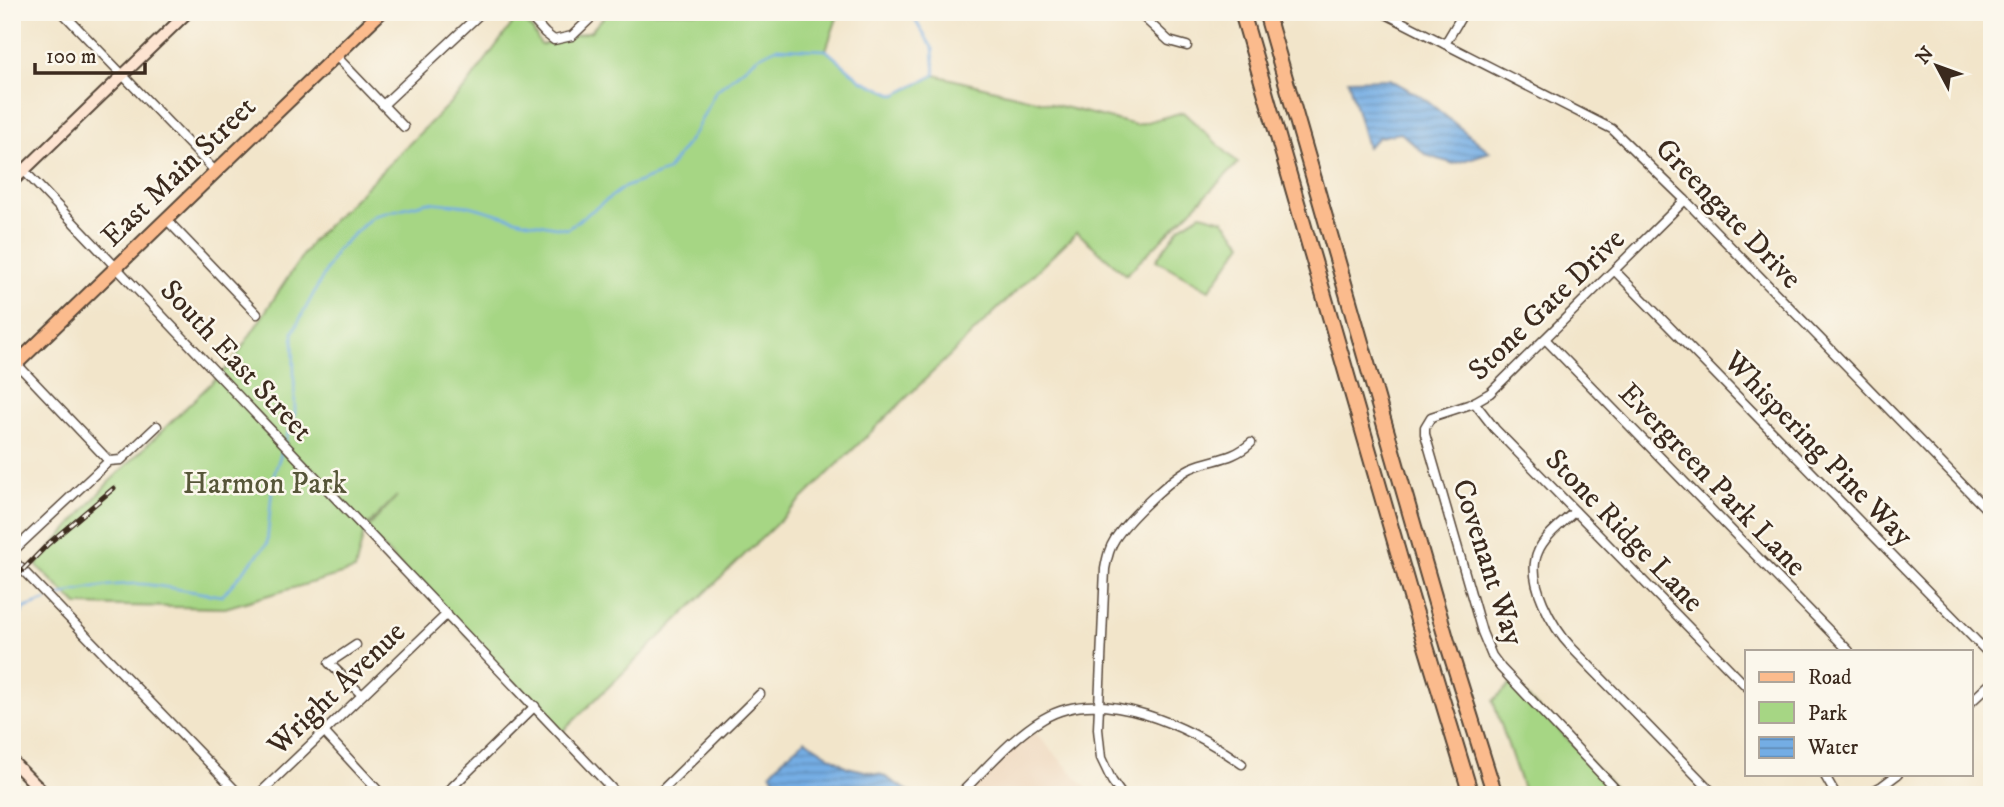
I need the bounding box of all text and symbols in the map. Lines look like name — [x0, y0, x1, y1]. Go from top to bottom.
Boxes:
scale bar — [35, 32, 145, 76]
north arrow — [1902, 32, 1972, 102]
text: N — [1912, 42, 1939, 69]
text: 100 m — [46, 44, 97, 70]
street label: East Main Street — [94, 89, 264, 255]
street label: Greengate Drive — [1647, 131, 1809, 297]
street label: Stone Gate Drive — [1461, 221, 1633, 389]
street label: South East Street — [152, 272, 320, 450]
street label: Whispering Pine Way — [1715, 343, 1921, 555]
street label: Evergreen Park Lane — [1610, 376, 1814, 585]
street label: Stone Ridge Lane — [1537, 442, 1711, 620]
park label: Harmon Park — [183, 466, 347, 503]
street label: Covenant Way — [1443, 475, 1532, 651]
street label: Wright Avenue — [260, 614, 414, 765]
legend — [1745, 650, 1972, 776]
text: Road — [1808, 665, 1852, 691]
text: Park — [1808, 701, 1848, 727]
text: Water — [1807, 735, 1858, 761]

